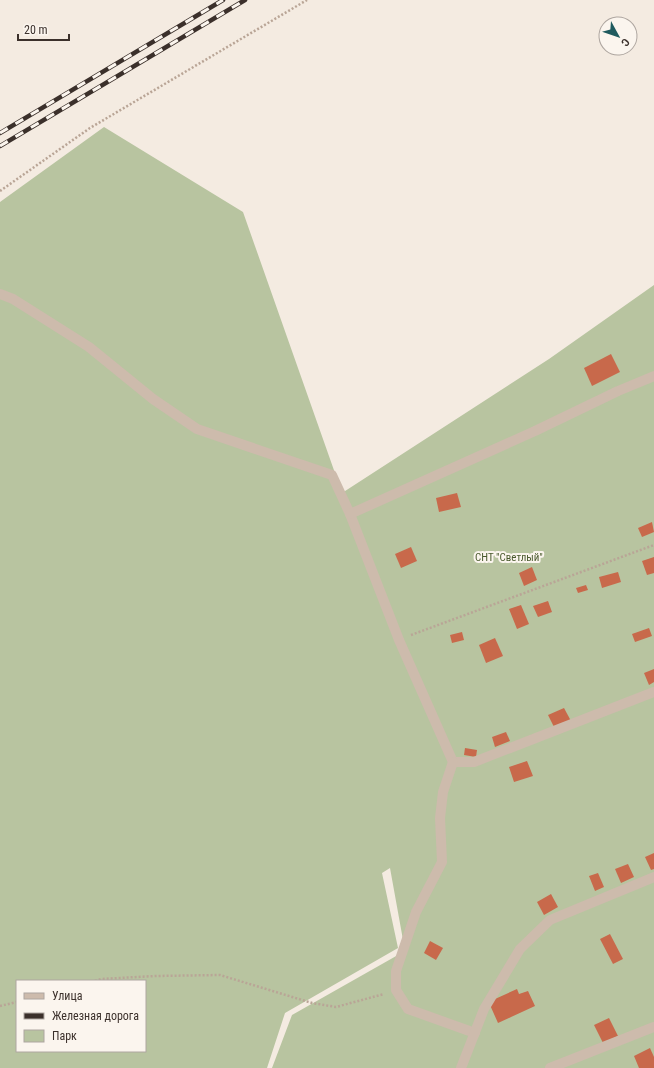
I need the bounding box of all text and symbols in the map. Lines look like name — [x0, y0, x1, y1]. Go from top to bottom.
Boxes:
scale bar — [18, 16, 69, 42]
north arrow — [598, 16, 638, 56]
text: 20 m — [24, 23, 48, 37]
text: С — [618, 36, 632, 49]
park label: СНТ "Светлый" — [475, 551, 543, 564]
legend — [16, 980, 146, 1052]
text: Улица — [52, 989, 83, 1003]
text: Железная дорога — [52, 1009, 139, 1023]
text: Парк — [52, 1029, 77, 1043]

